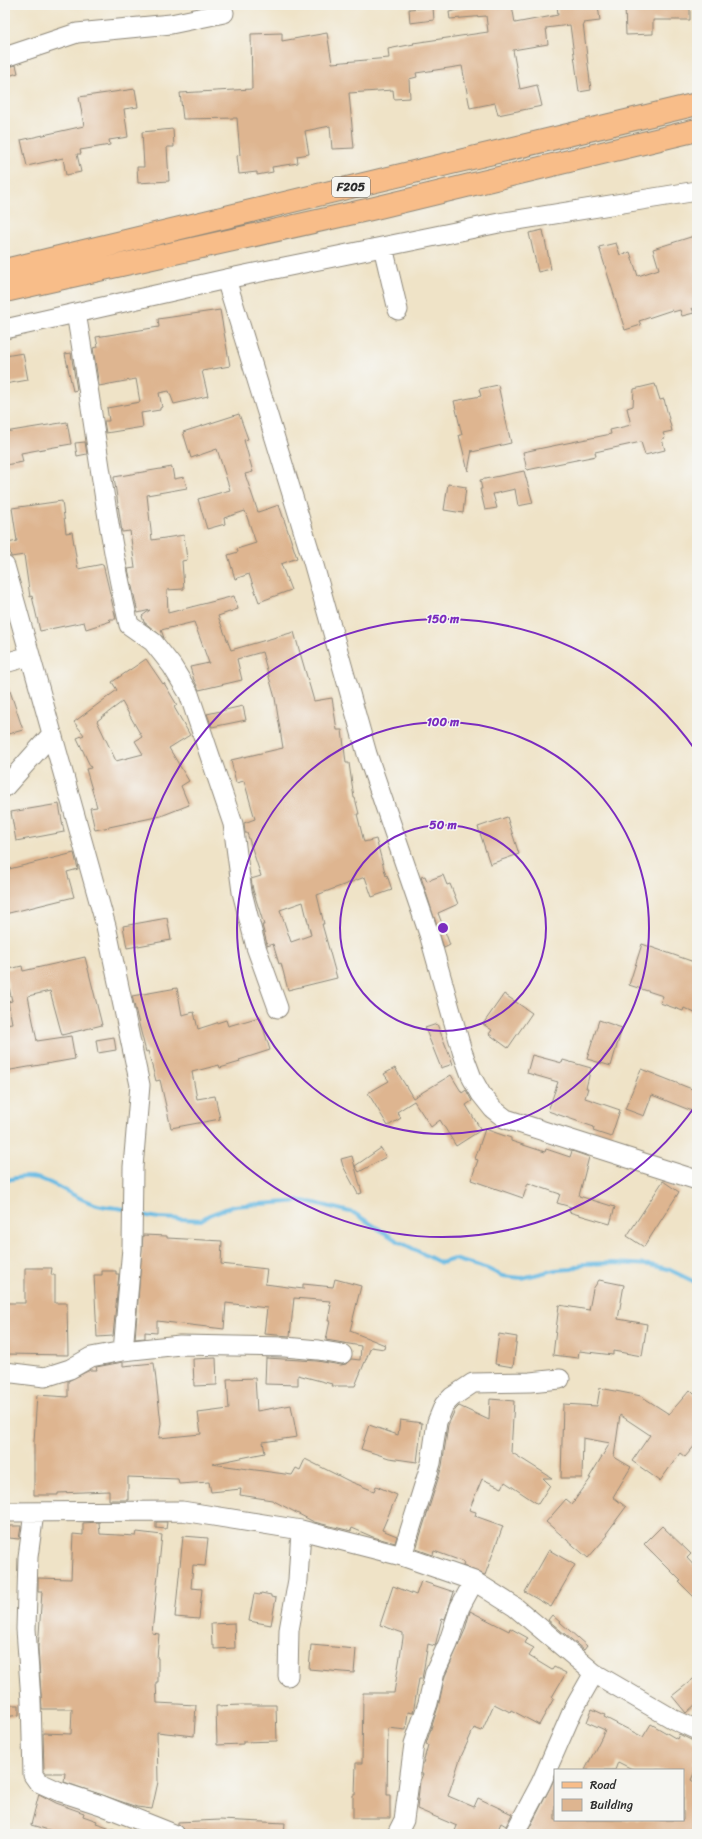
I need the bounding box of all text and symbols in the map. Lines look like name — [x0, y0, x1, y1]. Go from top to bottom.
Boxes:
road number: F205 — [332, 177, 370, 197]
text: 150 m — [427, 608, 460, 630]
text: 100 m — [427, 711, 460, 733]
text: 50 m — [429, 814, 457, 836]
centre of rings — [436, 921, 450, 935]
legend — [554, 1769, 684, 1821]
text: Road — [590, 1774, 617, 1796]
text: Building — [590, 1794, 633, 1816]

